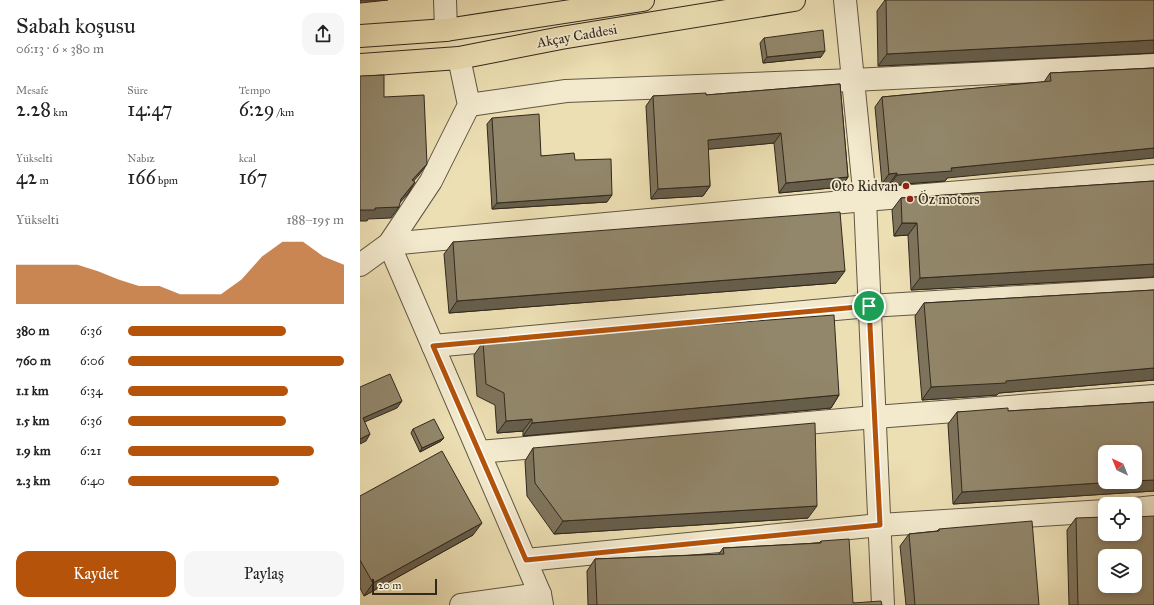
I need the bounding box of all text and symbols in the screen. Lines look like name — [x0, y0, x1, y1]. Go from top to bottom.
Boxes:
text: Sabah koşusu — [16, 12, 136, 39]
button: share — [302, 13, 344, 55]
street label: Akçay Caddesi — [534, 21, 619, 52]
text: 06:13 · 6 × 380 m — [16, 41, 104, 57]
text: Mesafe — [16, 84, 49, 97]
text: Süre — [127, 84, 148, 97]
text: Tempo — [239, 84, 270, 97]
text: 2.28 — [16, 97, 51, 121]
text: 14:47 — [127, 97, 172, 121]
text: 6:29 — [239, 97, 275, 121]
text: km — [51, 106, 68, 119]
text: /km — [275, 106, 294, 119]
text: Yükselti — [16, 152, 52, 165]
text: Nabız — [127, 152, 155, 165]
text: kcal — [239, 152, 256, 165]
text: 42 — [16, 165, 37, 189]
text: 166 — [127, 165, 156, 189]
text: 167 — [239, 165, 267, 189]
text: m — [37, 174, 49, 187]
text: bpm — [156, 174, 178, 187]
place label: Oto Ridvan — [831, 178, 898, 195]
marker: Oto Ridvan — [901, 181, 911, 191]
place label: Öz motors — [918, 189, 979, 208]
marker: Öz motors — [905, 194, 915, 204]
text: Yükselti — [16, 212, 59, 228]
text: 188–195 m — [286, 212, 344, 228]
pin — [852, 289, 886, 323]
icon: arrive — [858, 295, 880, 317]
text: 380 m — [16, 323, 49, 339]
text: 6:36 — [80, 323, 102, 339]
text: 760 m — [16, 353, 51, 369]
text: 6:06 — [80, 353, 104, 369]
text: 1.1 km — [16, 383, 49, 399]
text: 6:34 — [80, 383, 102, 399]
text: 1.5 km — [16, 413, 49, 429]
text: 6:36 — [80, 413, 102, 429]
text: 1.9 km — [16, 443, 51, 459]
text: 6:21 — [80, 443, 102, 459]
north arrow — [1098, 445, 1142, 489]
map controls — [1098, 445, 1142, 593]
text: 2.3 km — [16, 473, 50, 489]
text: 6:40 — [80, 473, 105, 489]
button: locate — [1098, 497, 1142, 541]
button: layers — [1098, 549, 1142, 593]
button: Kaydet — [16, 551, 176, 597]
button: Paylaş — [184, 551, 344, 597]
scale bar — [372, 577, 437, 596]
text: 20 m — [378, 579, 401, 592]

